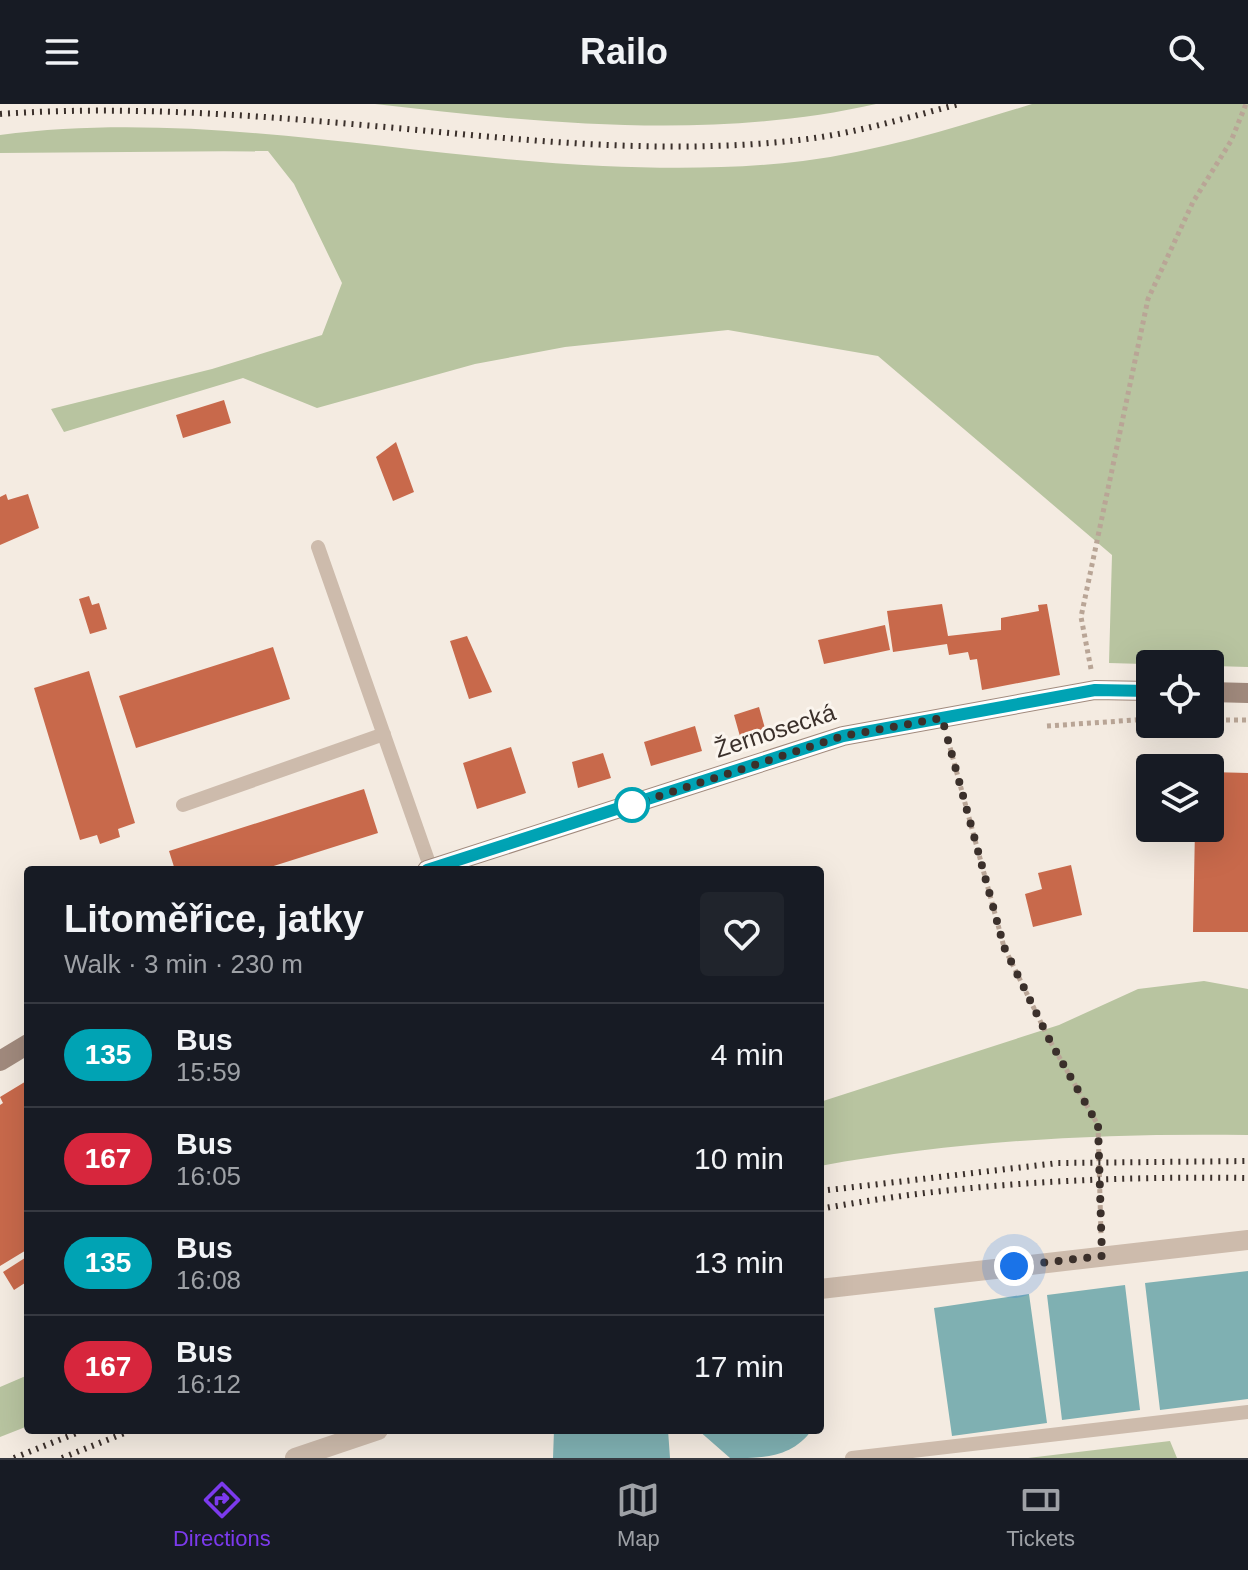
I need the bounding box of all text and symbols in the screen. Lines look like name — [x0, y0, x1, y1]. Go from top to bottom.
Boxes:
icon: menu — [40, 30, 84, 74]
icon: search — [1164, 30, 1208, 74]
text: Railo — [580, 31, 668, 72]
map controls — [1136, 650, 1224, 842]
button: locate — [1136, 650, 1224, 738]
street label: Žernosecká — [711, 698, 839, 763]
button: layers — [1136, 754, 1224, 842]
unlabelled marker — [615, 788, 649, 822]
button: heart — [700, 892, 784, 976]
text: Litoměřice, jatky — [64, 898, 364, 940]
text: Walk · 3 min · 230 m — [64, 949, 303, 979]
text: Bus — [176, 1023, 233, 1056]
text: 4 min — [711, 1038, 784, 1071]
text: 135 — [85, 1039, 131, 1070]
text: 15:59 — [176, 1057, 241, 1087]
text: Bus — [176, 1127, 233, 1160]
text: 10 min — [694, 1142, 784, 1175]
text: 167 — [85, 1143, 131, 1174]
text: 16:05 — [176, 1161, 241, 1191]
text: Bus — [176, 1231, 233, 1264]
text: 13 min — [694, 1246, 784, 1279]
your location — [994, 1246, 1034, 1286]
text: 135 — [85, 1247, 131, 1278]
text: 16:08 — [176, 1265, 241, 1295]
text: Bus — [176, 1335, 233, 1368]
text: 17 min — [694, 1350, 784, 1383]
text: 167 — [85, 1351, 131, 1382]
text: 16:12 — [176, 1369, 241, 1399]
tab: Directions — [173, 1478, 271, 1552]
tab: Map — [616, 1478, 660, 1552]
tab: Tickets — [1006, 1478, 1075, 1552]

